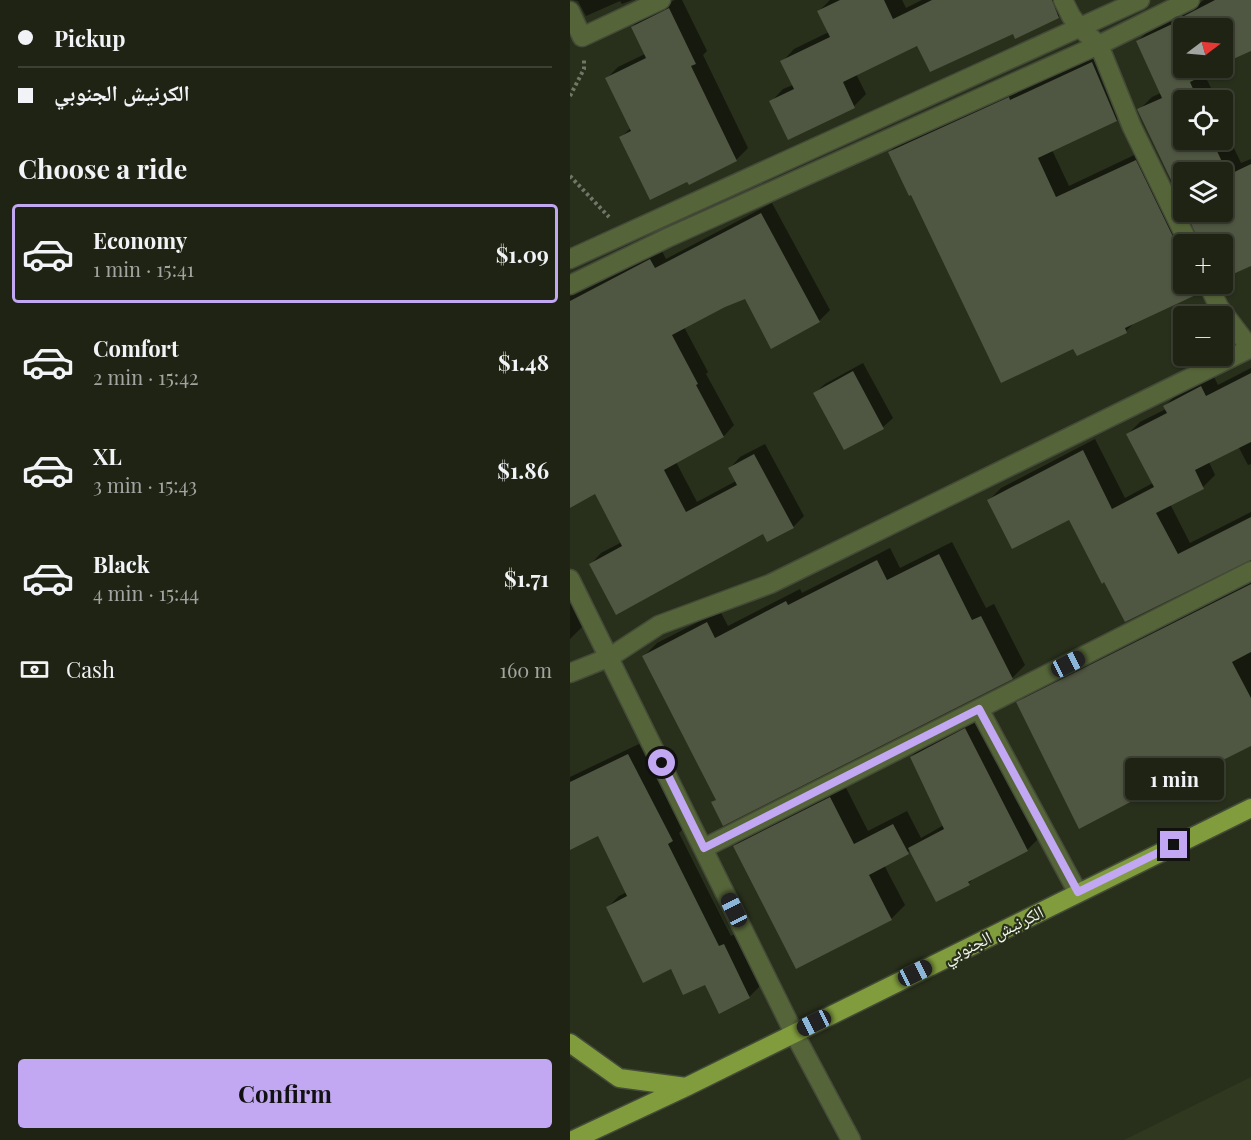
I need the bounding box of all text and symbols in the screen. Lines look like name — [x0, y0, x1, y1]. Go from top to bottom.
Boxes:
north arrow — [1173, 18, 1233, 78]
map controls — [1173, 18, 1233, 366]
text: Pickup — [54, 23, 125, 53]
text: الكرنيش الجنوبي — [54, 77, 190, 107]
button: locate — [1173, 90, 1233, 150]
text: Choose a ride — [18, 150, 187, 186]
button: layers — [1173, 162, 1233, 222]
text: Economy — [93, 225, 187, 255]
icon: car — [21, 227, 75, 281]
button: + — [1173, 234, 1233, 294]
text: $1.09 — [496, 239, 549, 269]
text: 1 min · 15:41 — [93, 255, 194, 282]
button: − — [1173, 306, 1233, 366]
text: Comfort — [93, 333, 179, 363]
icon: car — [21, 335, 75, 389]
text: $1.48 — [498, 347, 549, 377]
text: 2 min · 15:42 — [93, 363, 199, 390]
text: XL — [93, 441, 122, 471]
icon: car — [21, 443, 75, 497]
text: $1.86 — [497, 455, 549, 485]
text: 3 min · 15:43 — [93, 471, 197, 498]
text: Black — [93, 549, 150, 579]
icon: car — [21, 551, 75, 605]
text: $1.71 — [504, 563, 549, 593]
text: 4 min · 15:44 — [93, 579, 199, 606]
car — [1048, 648, 1088, 680]
icon: cash — [18, 653, 51, 686]
text: Cash — [66, 654, 115, 684]
text: 160 m — [500, 656, 552, 683]
route start — [648, 749, 675, 776]
callout: 1 min — [1124, 758, 1224, 800]
text: 1 min — [1150, 765, 1199, 792]
route end — [1160, 831, 1187, 858]
car — [718, 890, 750, 930]
street label: الكرنيش الجنوبي — [939, 899, 1049, 972]
car — [895, 957, 935, 989]
car — [794, 1007, 834, 1039]
button: Confirm — [18, 1059, 552, 1128]

